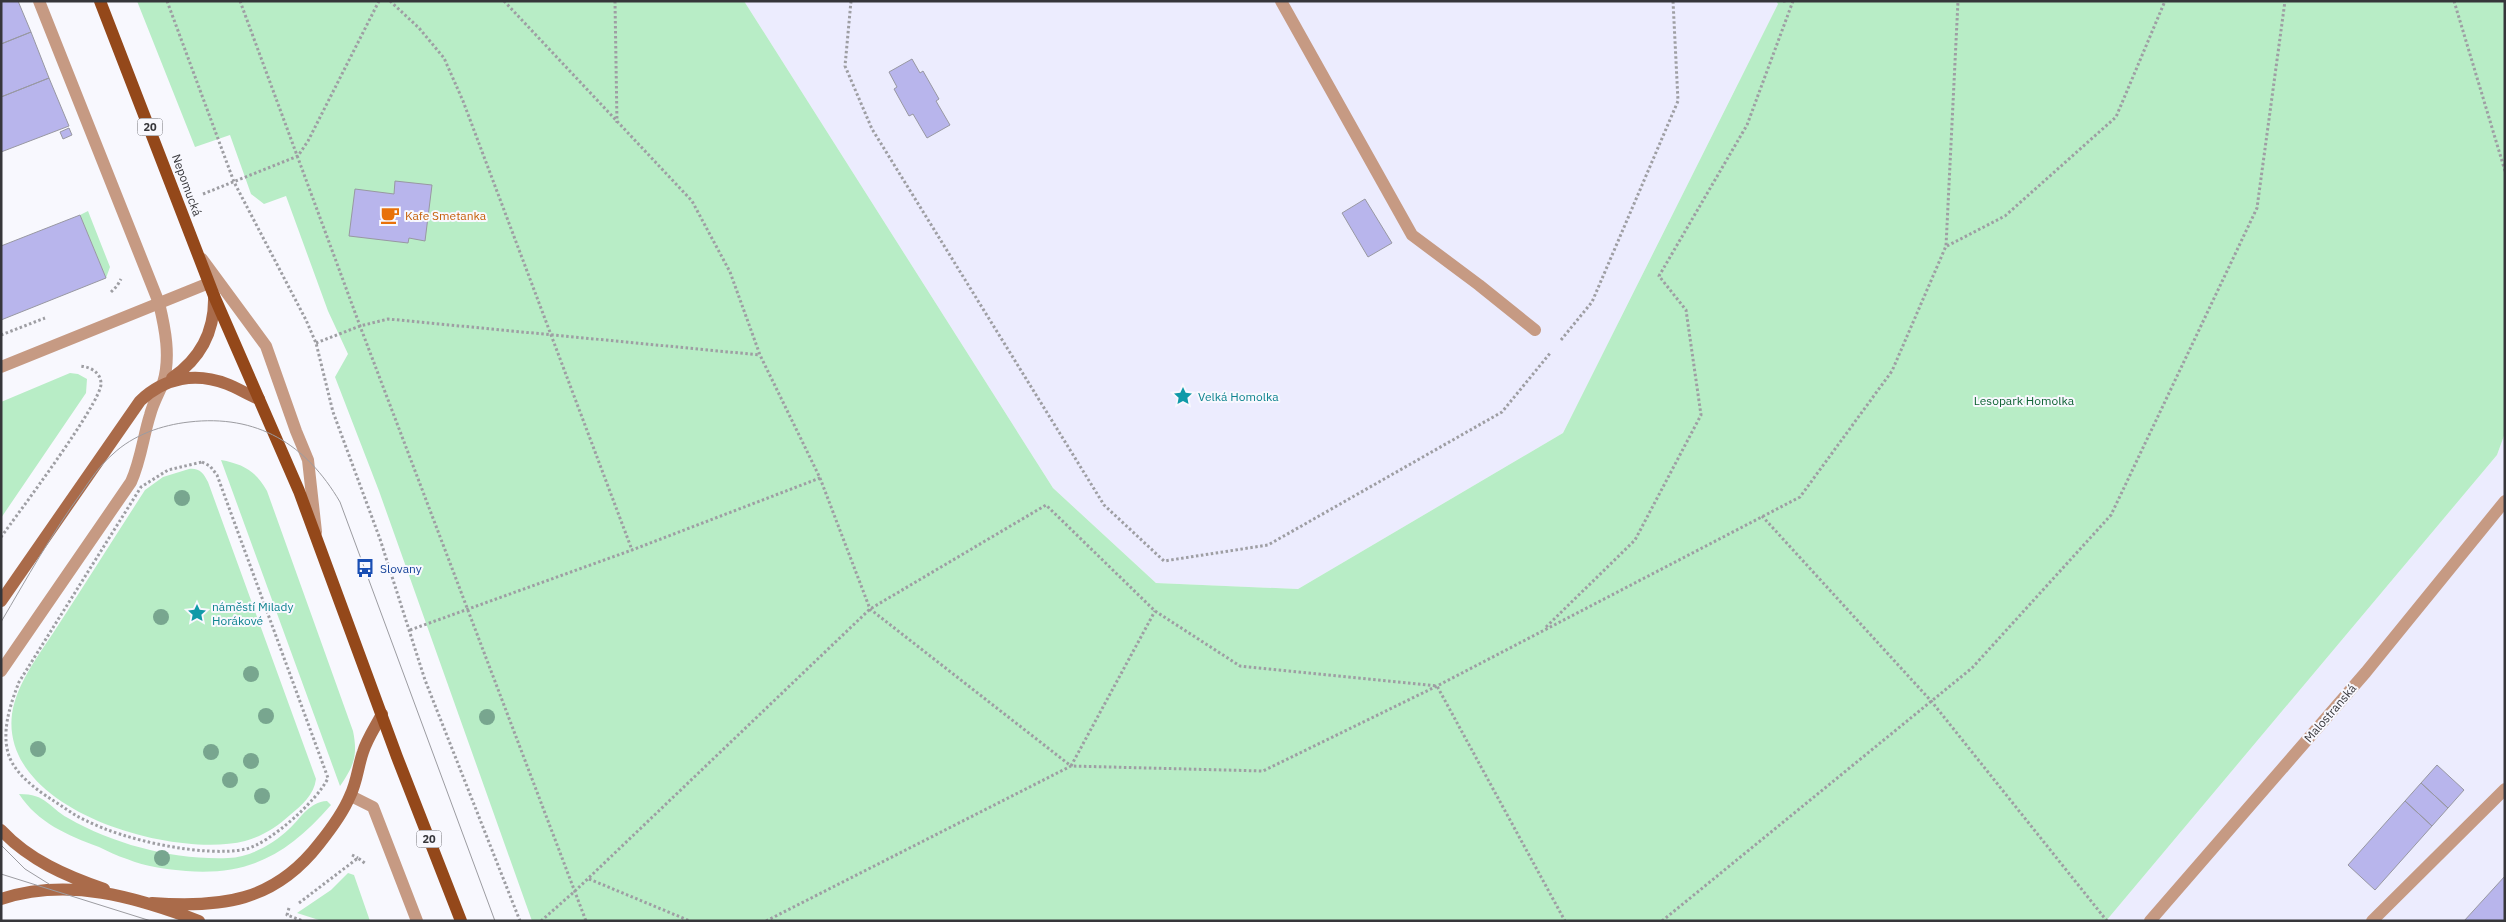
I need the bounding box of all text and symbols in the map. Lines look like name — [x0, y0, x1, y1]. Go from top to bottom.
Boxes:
road number: 20 — [138, 118, 162, 136]
street label: Nepomucká — [169, 152, 205, 219]
cafe icon: Kafe Smetanka — [379, 204, 401, 226]
place label: Kafe Smetanka — [405, 208, 487, 223]
place icon: Velká Homolka — [1172, 385, 1194, 407]
place label: Velká Homolka — [1198, 389, 1279, 404]
park label: Lesopark Homolka — [1974, 393, 2075, 408]
bus stop icon: Slovany — [354, 557, 376, 579]
place label: Slovany — [380, 561, 422, 576]
place label: náměstí Milady Horákové — [212, 599, 293, 628]
place icon: náměstí Milady Horákové — [186, 602, 208, 624]
street label: Malostranská — [2301, 680, 2360, 745]
road number: 20 — [416, 831, 442, 848]

